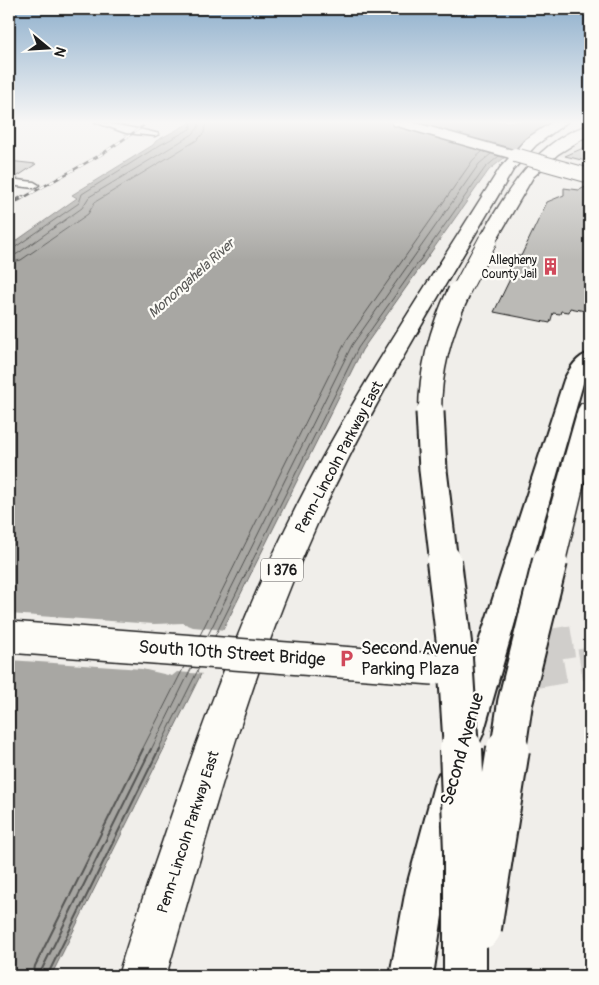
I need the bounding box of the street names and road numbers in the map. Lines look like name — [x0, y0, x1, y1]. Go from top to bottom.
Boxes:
street label: Penn-Lincoln Parkway East — [291, 377, 388, 537]
road number: I 376 — [261, 558, 303, 582]
street label: South 10th Street Bridge — [138, 636, 326, 671]
street label: Second Avenue — [435, 690, 490, 808]
street label: Penn-Lincoln Parkway East — [153, 748, 224, 916]

